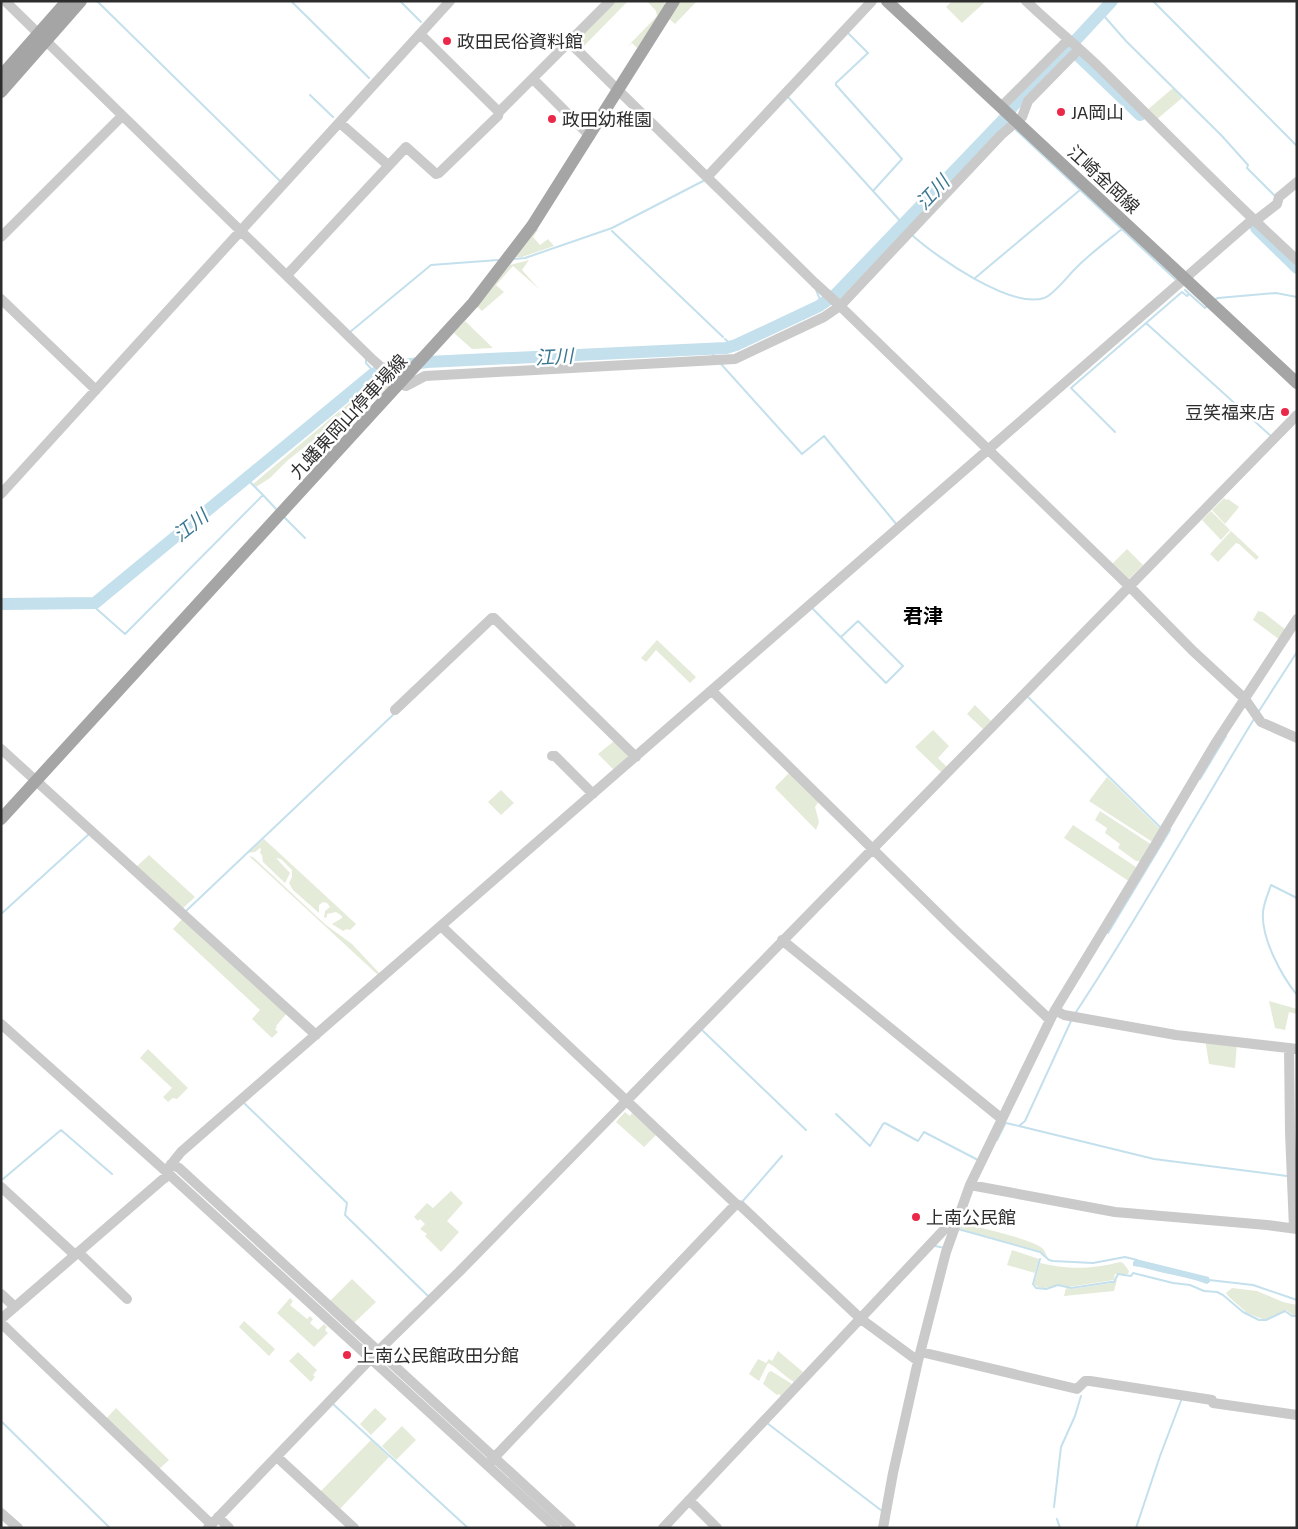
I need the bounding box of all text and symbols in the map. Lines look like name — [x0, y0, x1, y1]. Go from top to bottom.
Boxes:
place label: 政田民俗資料館 — [457, 30, 583, 52]
marker: 政田民俗資料館 — [441, 35, 453, 47]
place label: JA岡山 — [1071, 101, 1124, 123]
marker: JA岡山 — [1055, 106, 1067, 118]
place label: 政田幼稚園 — [562, 108, 652, 130]
marker: 政田幼稚園 — [546, 113, 558, 125]
street label: 江崎金岡線 — [1064, 140, 1144, 218]
water label: 江川 — [911, 169, 955, 214]
water label: 江川 — [534, 343, 576, 368]
street label: 九蟠東岡山停車場線 — [285, 349, 411, 483]
place label: 豆笑福来店 — [1185, 401, 1275, 423]
marker: 豆笑福来店 — [1279, 406, 1291, 418]
water label: 江川 — [168, 503, 214, 546]
district label: 君津 — [903, 603, 943, 627]
place label: 上南公民館 — [926, 1206, 1016, 1228]
marker: 上南公民館 — [910, 1211, 922, 1223]
place label: 上南公民館政田分館 — [357, 1344, 519, 1366]
marker: 上南公民館政田分館 — [341, 1349, 353, 1361]

